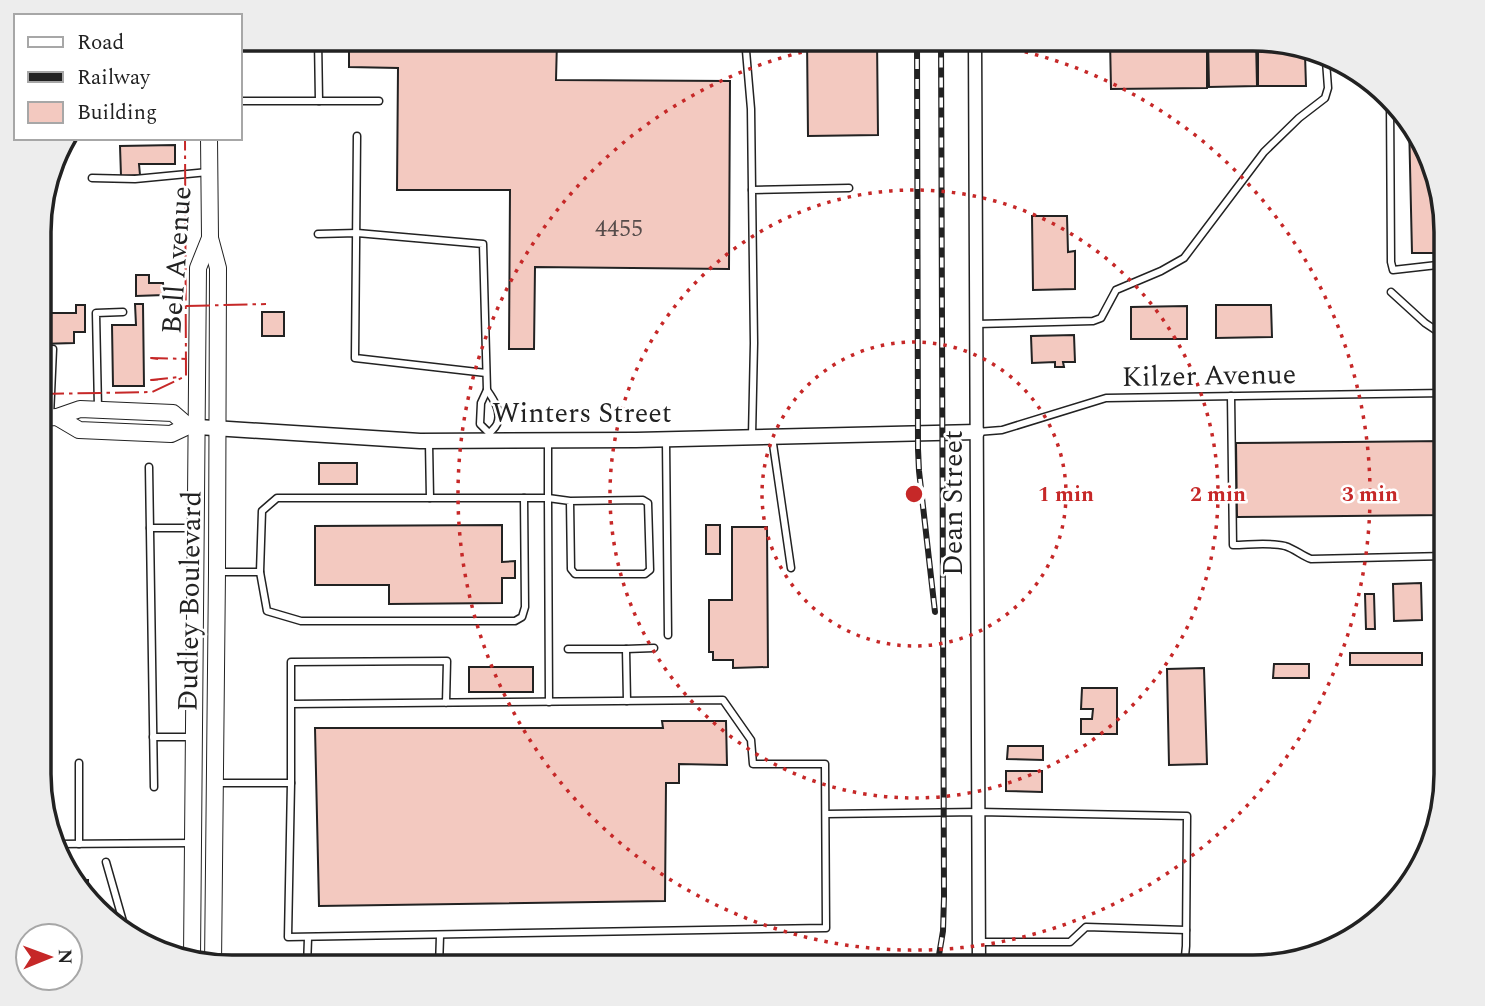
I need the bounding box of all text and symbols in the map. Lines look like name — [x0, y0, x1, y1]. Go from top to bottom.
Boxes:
legend — [14, 14, 242, 140]
text: Road — [77, 27, 124, 59]
text: Railway — [77, 62, 151, 94]
text: Building — [77, 97, 157, 129]
street label: Bell Avenue — [150, 185, 204, 335]
house number: 4455 — [595, 211, 643, 247]
street label: Kilzer Avenue — [1122, 353, 1296, 399]
street label: Winters Street — [492, 392, 672, 435]
street label: Dean Street — [932, 430, 975, 576]
text: 1 min — [1038, 479, 1094, 511]
text: 2 min — [1190, 479, 1246, 511]
text: 3 min — [1342, 479, 1398, 511]
centre of rings — [902, 482, 926, 506]
street label: Dudley Boulevard — [167, 490, 213, 712]
north arrow — [14, 922, 84, 992]
text: N — [50, 949, 79, 965]

